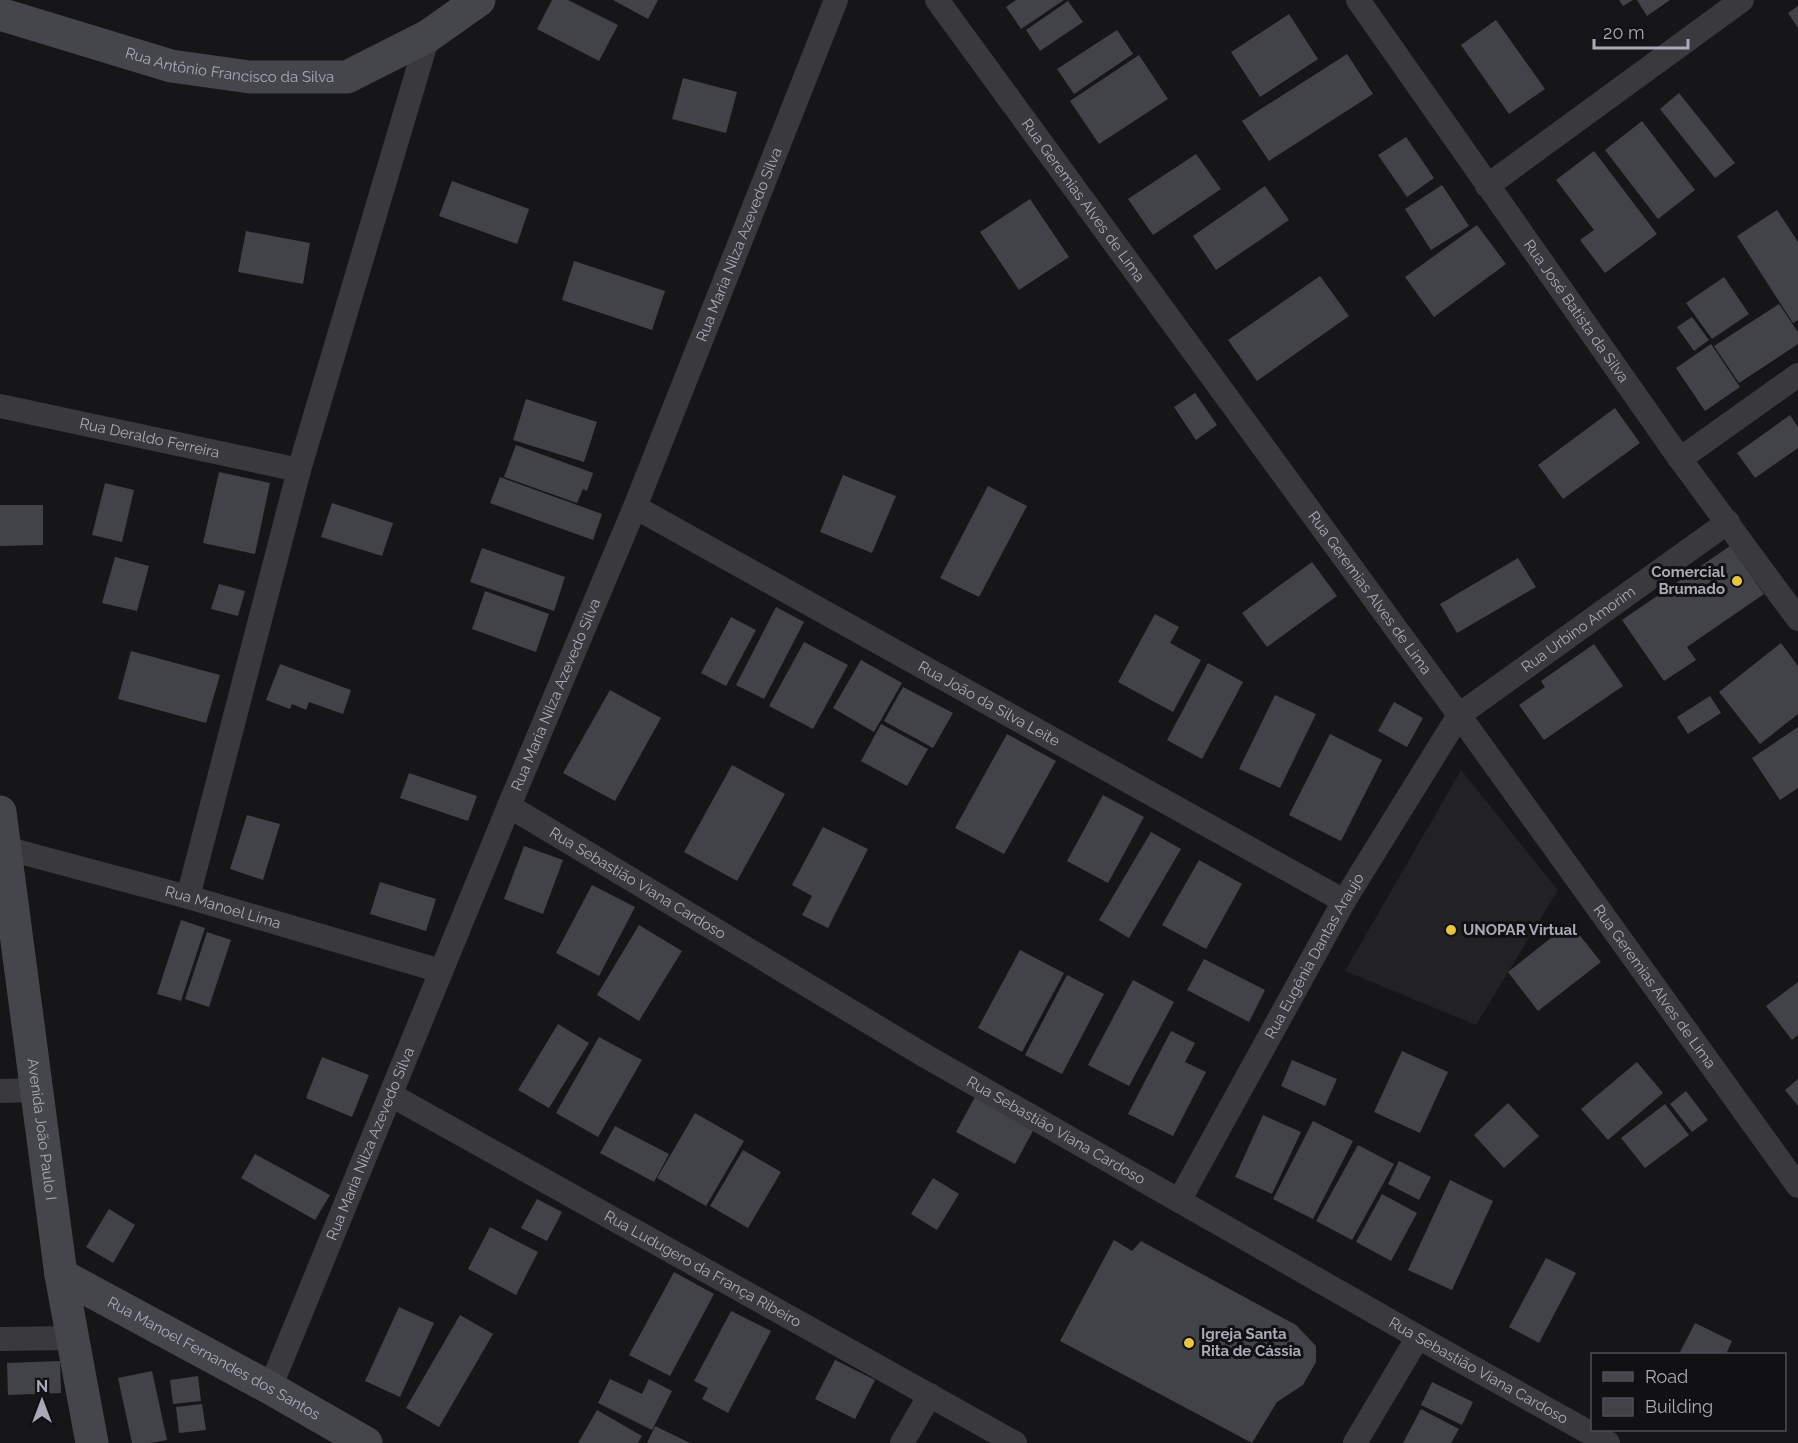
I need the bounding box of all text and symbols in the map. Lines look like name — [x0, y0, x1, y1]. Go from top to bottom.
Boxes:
scale bar — [1594, 12, 1688, 50]
text: 20 m — [1603, 22, 1645, 43]
street label: Rua Antônio Francisco da Silva — [123, 44, 334, 86]
street label: Rua Geremias Alves de Lima — [1018, 115, 1149, 285]
street label: Rua Maria Nilza Azevedo Silva — [693, 145, 786, 344]
street label: Rua José Batista da Silva — [1520, 236, 1633, 386]
street label: Rua Deraldo Ferreira — [78, 414, 221, 462]
street label: Rua Geremias Alves de Lima — [1304, 508, 1435, 678]
place label: Comercial Brumado — [1651, 563, 1725, 598]
marker: Comercial Brumado — [1730, 574, 1744, 588]
street label: Rua Urbino Amorim — [1518, 582, 1639, 676]
street label: Rua Maria Nilza Azevedo Silva — [507, 596, 604, 794]
street label: Rua João da Silva Leite — [915, 657, 1063, 750]
street label: Rua Sebastião Viana Cardoso — [546, 823, 729, 943]
street label: Rua Eugênia Dantas Araujo — [1261, 870, 1368, 1042]
street label: Rua Manoel Lima — [163, 882, 283, 933]
street label: Rua Geremias Alves de Lima — [1590, 901, 1720, 1072]
place label: UNOPAR Virtual — [1463, 921, 1577, 939]
marker: UNOPAR Virtual — [1444, 923, 1458, 937]
street label: Rua Maria Nilza Azevedo Silva — [323, 1045, 418, 1243]
street label: Avenida João Paulo I — [24, 1057, 60, 1201]
street label: Rua Sebastião Viana Cardoso — [964, 1072, 1148, 1188]
street label: Rua Ludugero da França Ribeiro — [601, 1207, 805, 1331]
street label: Rua Manoel Fernandes dos Santos — [104, 1293, 323, 1424]
street label: Rua Sebastião Viana Cardoso — [1386, 1313, 1571, 1428]
place label: Igreja Santa Rita de Cássia — [1201, 1325, 1302, 1360]
marker: Igreja Santa Rita de Cássia — [1182, 1336, 1196, 1350]
legend — [1591, 1353, 1786, 1431]
text: Road — [1645, 1366, 1688, 1387]
north arrow — [12, 1371, 72, 1431]
text: N — [36, 1377, 48, 1396]
text: Building — [1645, 1396, 1713, 1417]

